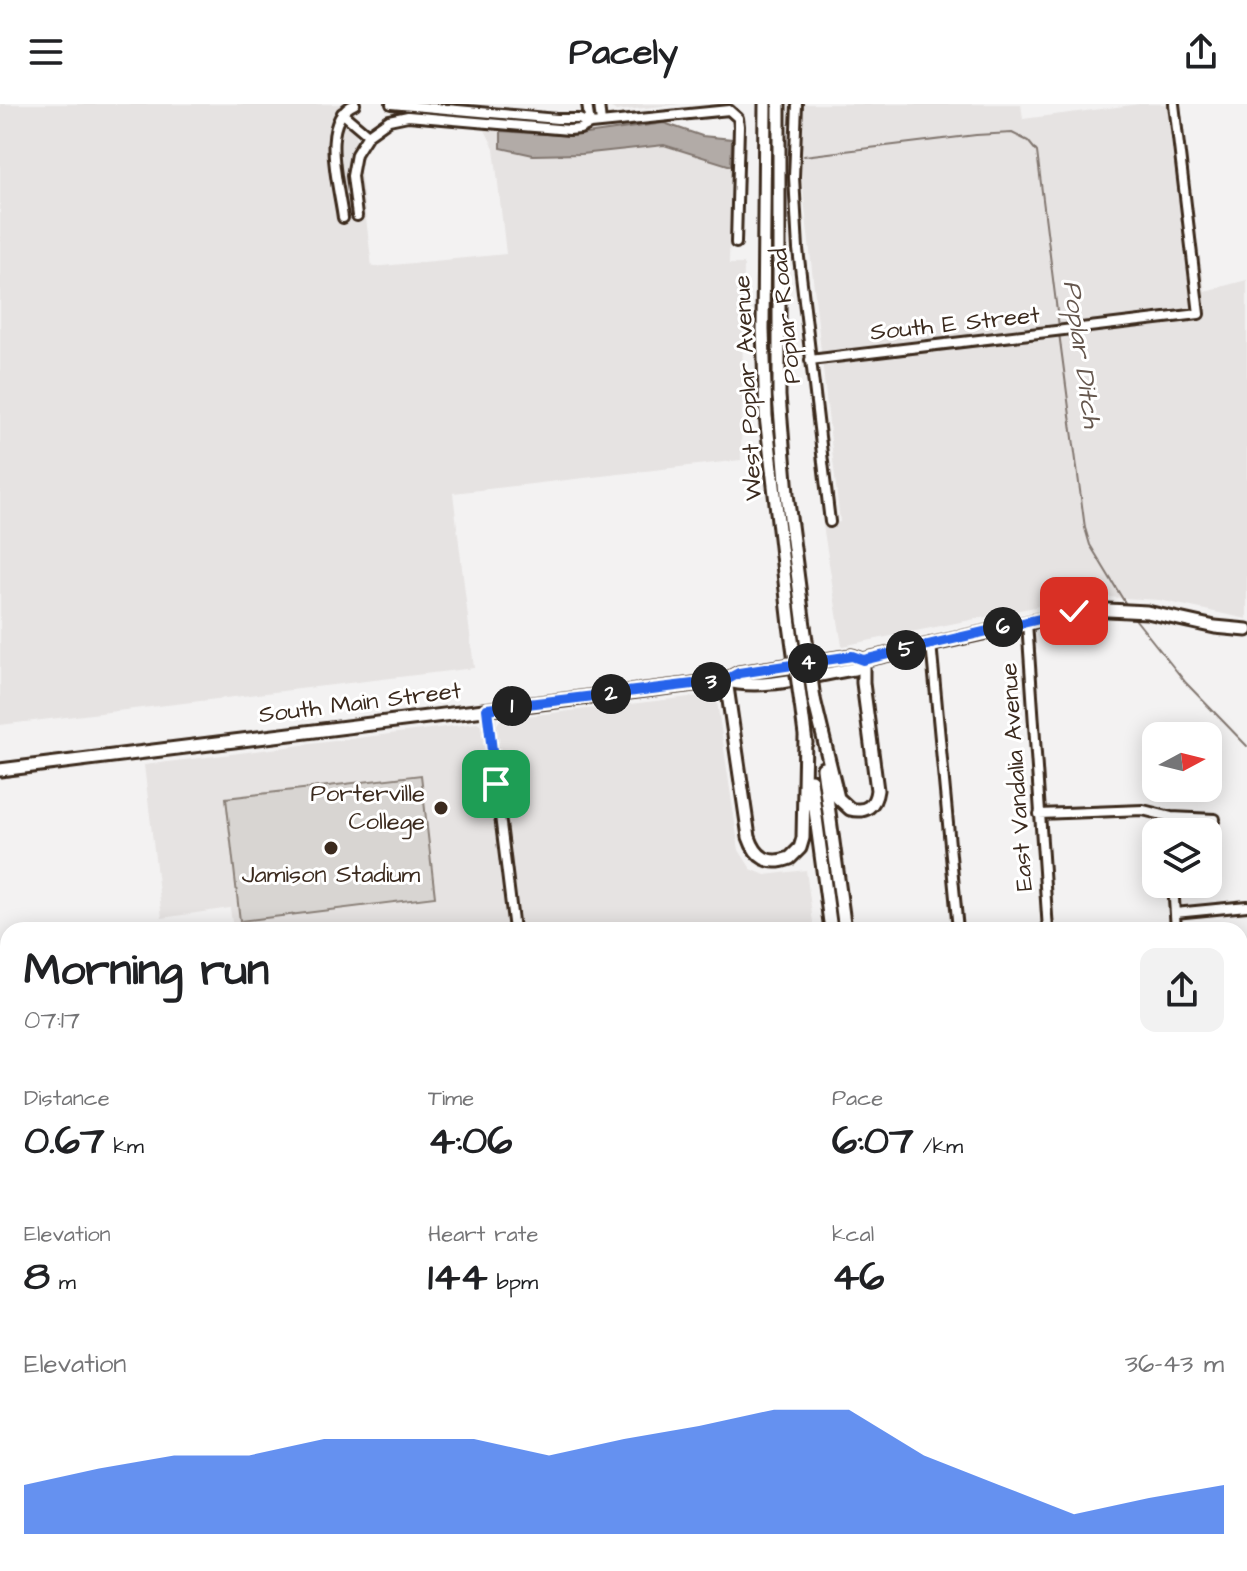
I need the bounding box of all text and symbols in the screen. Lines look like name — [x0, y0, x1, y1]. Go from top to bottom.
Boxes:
text: Pacely — [569, 27, 678, 78]
icon: menu — [24, 30, 68, 74]
icon: share — [1179, 30, 1223, 74]
street label: Poplar Road — [762, 247, 810, 385]
street label: West Poplar Avenue — [725, 274, 771, 502]
water label: Poplar Ditch — [1054, 278, 1110, 431]
street label: South E Street — [869, 298, 1042, 350]
pin — [1040, 577, 1108, 645]
icon: check — [1052, 589, 1096, 633]
pin: 6 — [983, 607, 1023, 647]
text: 6 — [996, 611, 1010, 642]
pin: 5 — [886, 630, 926, 670]
text: 5 — [898, 634, 914, 665]
pin: 4 — [788, 643, 828, 683]
text: 4 — [801, 647, 815, 678]
pin: 3 — [691, 662, 731, 702]
street label: East Vandalia Avenue — [992, 662, 1042, 892]
text: 3 — [705, 666, 717, 697]
street label: South Main Street — [257, 674, 463, 732]
pin: 2 — [591, 674, 631, 714]
text: 2 — [605, 678, 617, 709]
pin: 1 — [492, 686, 532, 726]
text: 1 — [511, 690, 513, 721]
north arrow — [1142, 722, 1222, 802]
map controls — [1142, 722, 1222, 898]
pin — [462, 750, 530, 818]
icon: arrive — [474, 762, 518, 806]
place label: Porterville College — [310, 777, 425, 840]
marker: Porterville College — [432, 799, 450, 817]
button: layers — [1142, 818, 1222, 898]
marker: Jamison Stadium — [322, 839, 340, 857]
place label: Jamison Stadium — [242, 858, 421, 892]
text: Morning run — [24, 941, 269, 1002]
button: share — [1140, 948, 1224, 1032]
text: 07:17 — [24, 1002, 80, 1038]
text: Distance — [24, 1083, 110, 1114]
text: Time — [428, 1083, 474, 1114]
text: Pace — [832, 1083, 883, 1114]
text: 0.67 — [24, 1114, 105, 1169]
text: 4:06 — [428, 1114, 512, 1169]
text: 6:07 — [832, 1114, 914, 1169]
text: km — [105, 1131, 144, 1162]
text: /km — [914, 1131, 963, 1162]
text: Elevation — [24, 1219, 111, 1250]
text: Heart rate — [428, 1219, 538, 1250]
text: kcal — [832, 1219, 874, 1250]
text: 8 — [24, 1250, 50, 1305]
text: 144 — [428, 1250, 488, 1305]
text: 46 — [832, 1250, 884, 1305]
text: m — [50, 1267, 76, 1298]
text: bpm — [488, 1267, 538, 1298]
text: Elevation — [24, 1346, 126, 1382]
text: 36–43 m — [1125, 1346, 1224, 1382]

